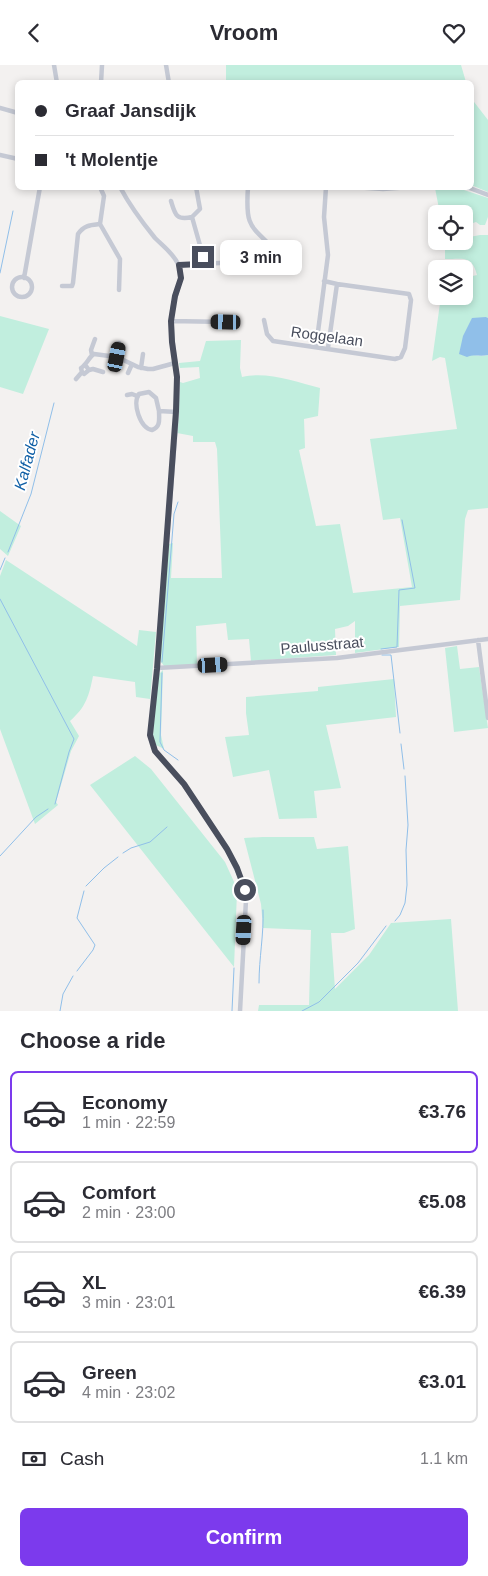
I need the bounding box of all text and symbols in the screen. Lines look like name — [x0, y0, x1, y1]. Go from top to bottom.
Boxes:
icon: back — [20, 19, 48, 47]
icon: heart — [440, 19, 468, 47]
text: Vroom — [210, 20, 278, 45]
text: Graaf Jansdijk — [65, 100, 196, 121]
text: 't Molentje — [65, 149, 158, 170]
map controls — [428, 205, 473, 305]
button: locate — [428, 205, 473, 250]
callout: 3 min — [220, 239, 303, 275]
route end — [192, 246, 214, 268]
text: 3 min — [240, 249, 282, 266]
button: layers — [428, 260, 473, 305]
car — [210, 314, 241, 330]
street label: Roggelaan — [290, 323, 364, 349]
car — [106, 341, 127, 373]
water label: Kalfader — [11, 429, 43, 492]
street label: Paulusstraat — [280, 633, 365, 657]
car — [197, 657, 228, 673]
route start — [234, 879, 256, 901]
car — [235, 915, 252, 945]
text: Choose a ride — [20, 1028, 165, 1053]
icon: car — [22, 1090, 67, 1135]
text: Economy — [82, 1092, 168, 1113]
text: €3.76 — [418, 1101, 466, 1122]
text: 1 min · 22:59 — [82, 1114, 175, 1131]
icon: car — [22, 1180, 67, 1225]
text: Comfort — [82, 1182, 156, 1203]
text: €5.08 — [418, 1191, 466, 1212]
text: 2 min · 23:00 — [82, 1204, 175, 1221]
icon: car — [22, 1270, 67, 1315]
text: XL — [82, 1272, 106, 1293]
text: €6.39 — [418, 1281, 466, 1302]
text: 3 min · 23:01 — [82, 1294, 175, 1311]
icon: car — [22, 1360, 67, 1405]
text: Green — [82, 1362, 137, 1383]
text: €3.01 — [418, 1371, 466, 1392]
text: 4 min · 23:02 — [82, 1384, 175, 1401]
icon: cash — [20, 1445, 48, 1473]
text: Cash — [60, 1448, 104, 1469]
text: 1.1 km — [420, 1450, 468, 1467]
button: Confirm — [20, 1508, 468, 1566]

